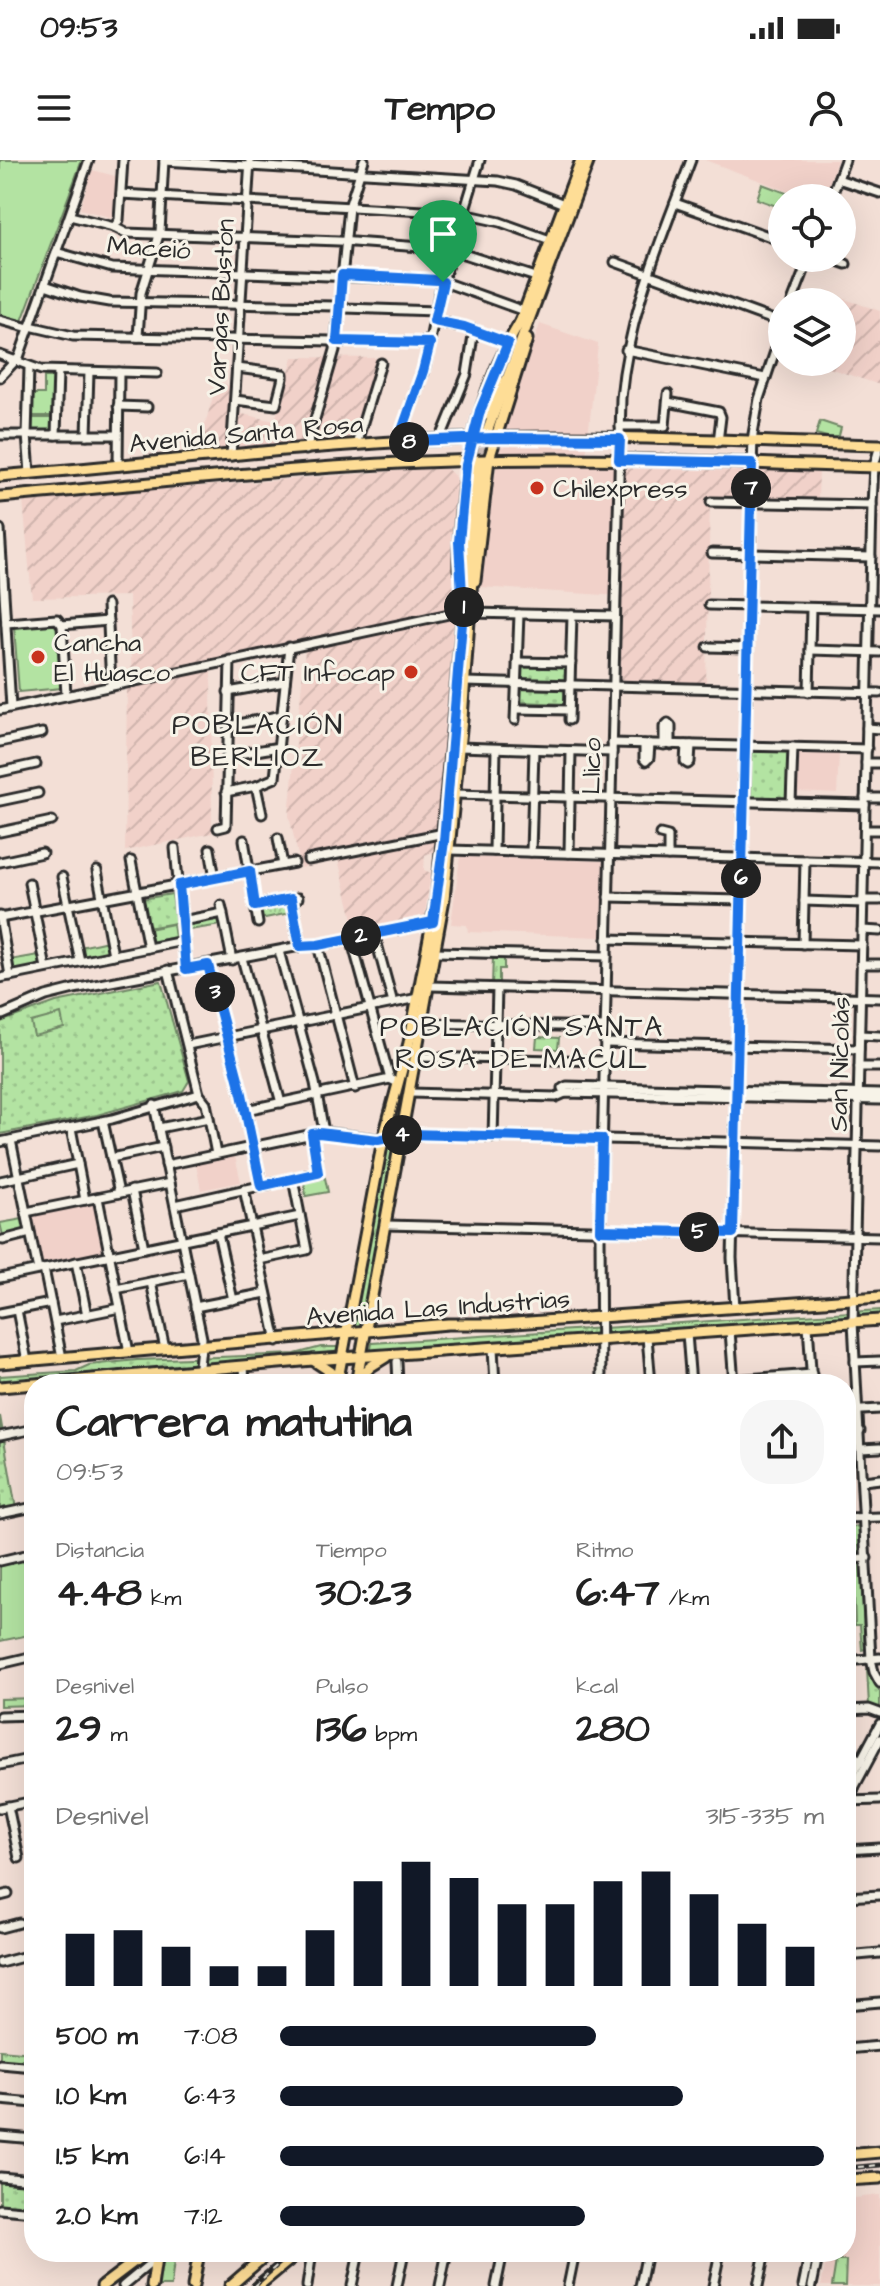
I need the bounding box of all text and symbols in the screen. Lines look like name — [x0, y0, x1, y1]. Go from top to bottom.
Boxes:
text: 09:53 — [40, 7, 118, 49]
text: Tempo — [385, 83, 495, 134]
icon: menu — [32, 86, 76, 130]
icon: person — [804, 86, 848, 130]
map controls — [768, 184, 856, 376]
button: locate — [768, 184, 856, 272]
pin — [409, 200, 477, 282]
icon: arrive — [421, 212, 465, 256]
street label: Vargas Buston — [198, 218, 246, 396]
street label: Maceió — [106, 227, 192, 269]
button: layers — [768, 288, 856, 376]
street label: Avenida Santa Rosa — [128, 406, 365, 462]
pin: 8 — [389, 422, 429, 462]
text: 8 — [402, 426, 416, 457]
pin: 7 — [731, 468, 771, 508]
place label: Chilexpress — [553, 471, 688, 507]
text: 7 — [744, 472, 758, 503]
marker: Chilexpress — [528, 479, 546, 497]
pin: 1 — [444, 587, 484, 627]
text: 1 — [463, 591, 465, 622]
place label: Cancha El Huasco — [54, 625, 171, 691]
marker: Cancha El Huasco — [29, 648, 47, 666]
place label: CFT Infocap — [241, 655, 395, 691]
marker: CFT Infocap — [402, 663, 420, 681]
district label: POBLACIÓN BERLIOZ — [172, 706, 344, 777]
street label: Llico — [574, 737, 611, 795]
pin: 6 — [721, 858, 761, 898]
text: 6 — [734, 862, 748, 893]
pin: 2 — [341, 916, 381, 956]
text: 2 — [355, 920, 367, 951]
pin: 3 — [195, 972, 235, 1012]
text: 3 — [209, 976, 221, 1007]
street label: San Nicolás — [821, 996, 859, 1132]
district label: POBLACIÓN SANTA ROSA DE MACUL — [380, 1008, 664, 1079]
pin: 4 — [382, 1115, 422, 1155]
text: 4 — [395, 1119, 409, 1150]
pin: 5 — [679, 1212, 719, 1252]
text: 5 — [691, 1216, 707, 1247]
street label: Avenida Las Industrias — [305, 1281, 571, 1335]
text: Carrera matutina — [56, 1393, 412, 1454]
button: share — [740, 1400, 824, 1484]
text: 09:53 — [56, 1454, 123, 1490]
text: Distancia — [56, 1535, 144, 1566]
text: Tiempo — [316, 1535, 387, 1566]
text: Ritmo — [576, 1535, 633, 1566]
text: 4.48 — [56, 1566, 142, 1621]
text: 30:23 — [316, 1566, 412, 1621]
text: 6:47 — [576, 1566, 660, 1621]
text: km — [142, 1583, 181, 1614]
text: /km — [660, 1583, 709, 1614]
text: Desnivel — [56, 1671, 134, 1702]
text: Pulso — [316, 1671, 368, 1702]
text: kcal — [576, 1671, 618, 1702]
text: 29 — [56, 1702, 102, 1757]
text: 136 — [316, 1702, 367, 1757]
text: 280 — [576, 1702, 650, 1757]
text: m — [102, 1719, 128, 1750]
text: bpm — [367, 1719, 417, 1750]
text: Desnivel — [56, 1798, 149, 1834]
text: 315–335 m — [705, 1798, 824, 1834]
text: 500 m — [56, 2018, 138, 2054]
text: 7:08 — [184, 2018, 238, 2054]
text: 1.0 km — [56, 2078, 126, 2114]
text: 6:43 — [184, 2078, 236, 2114]
text: 1.5 km — [56, 2138, 128, 2174]
text: 6:14 — [184, 2138, 226, 2174]
text: 2.0 km — [56, 2198, 138, 2234]
text: 7:12 — [184, 2198, 223, 2234]

